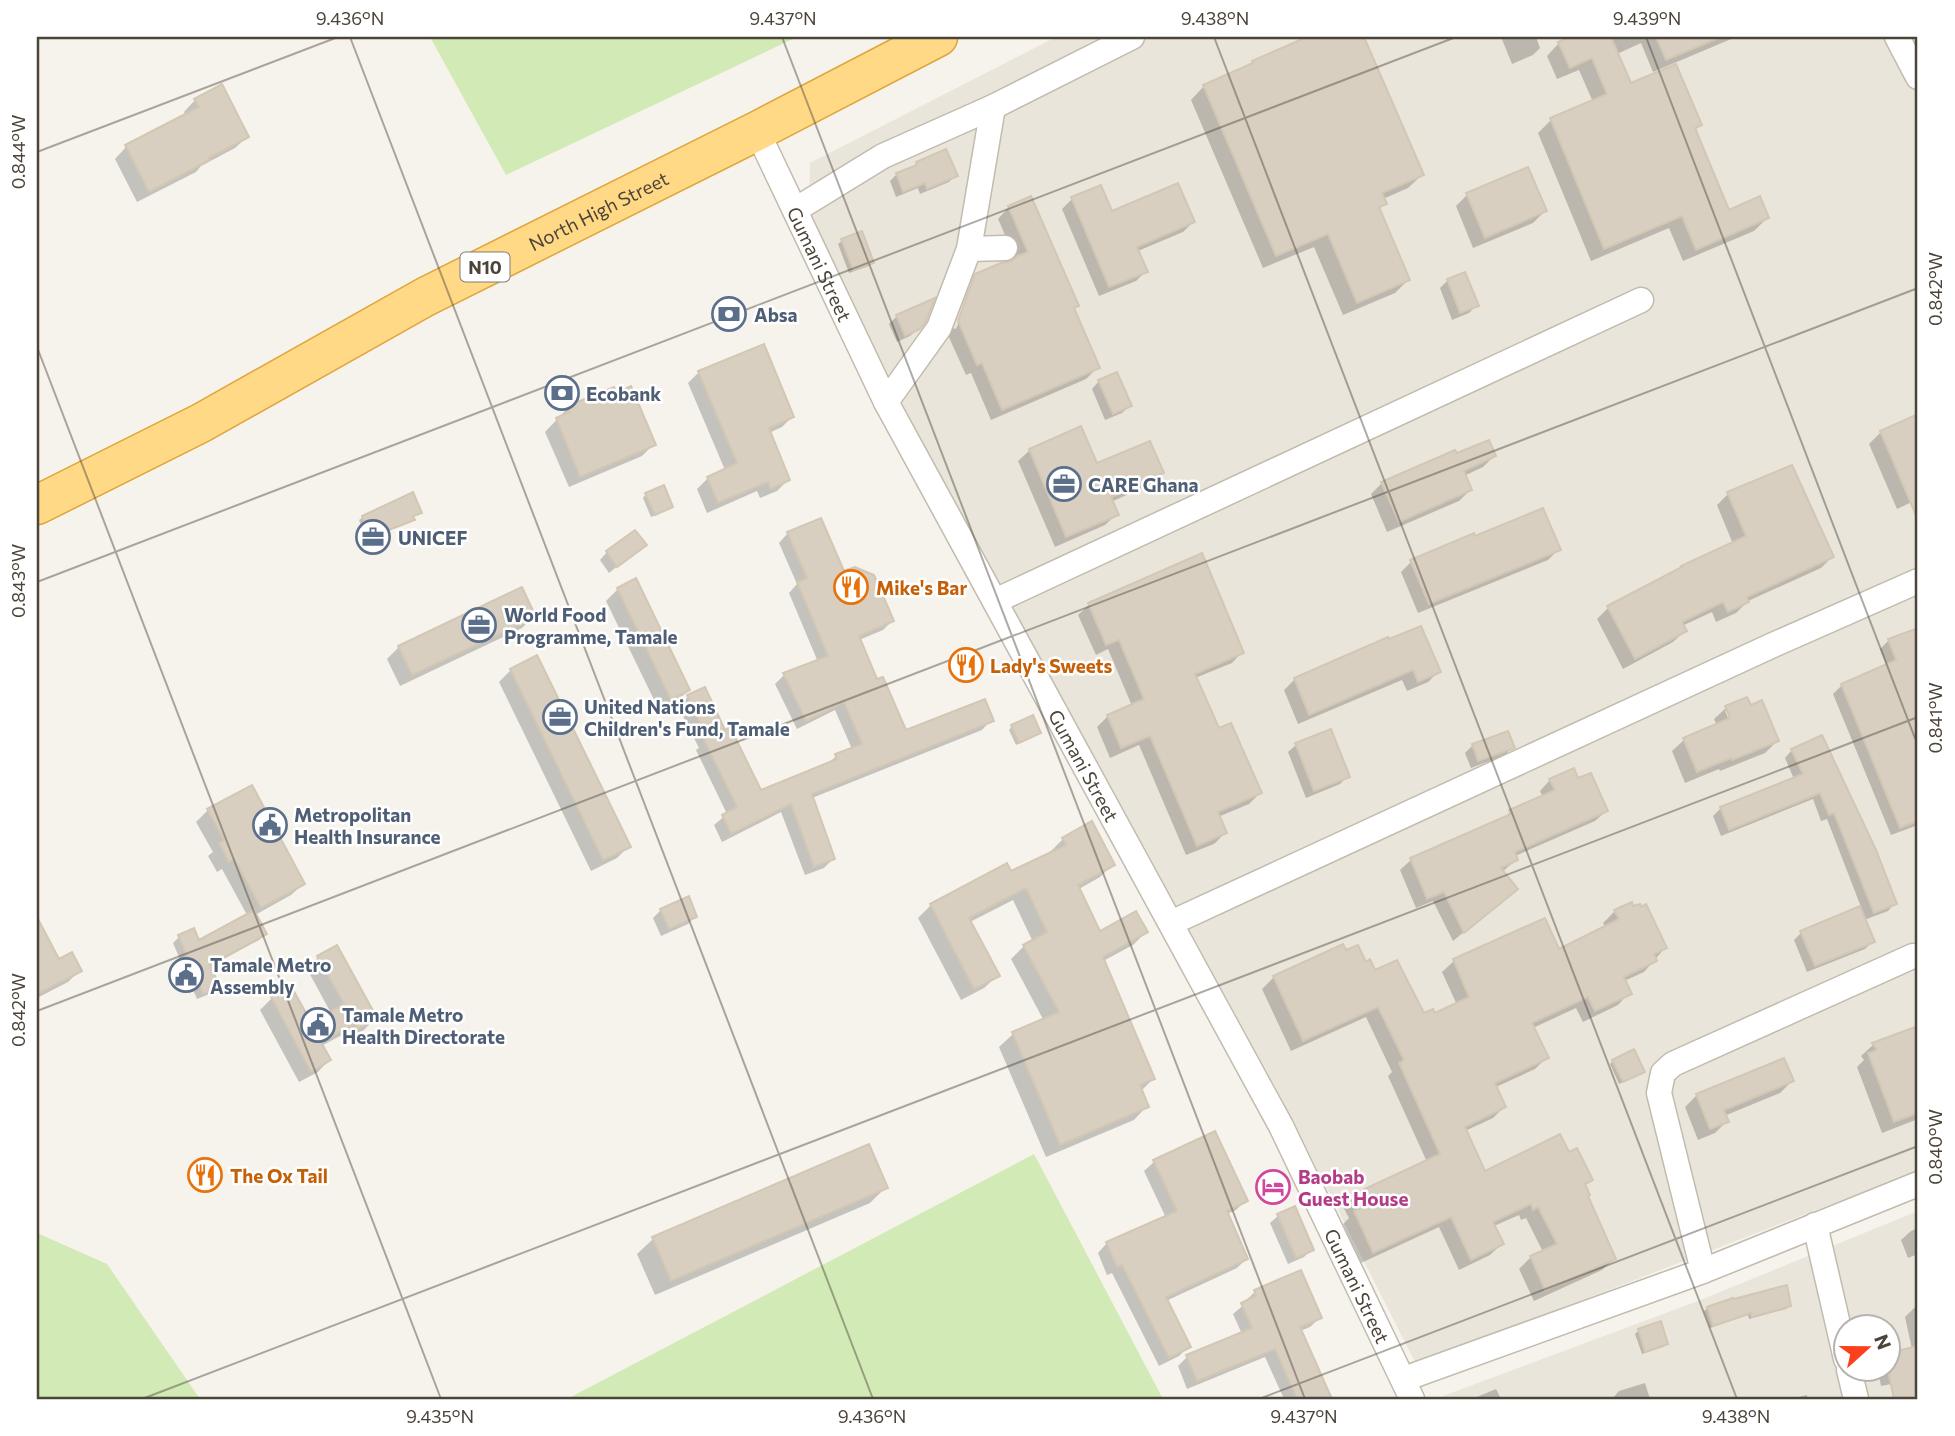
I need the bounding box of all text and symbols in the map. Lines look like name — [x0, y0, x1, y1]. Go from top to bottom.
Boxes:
text: 9.436°N — [316, 7, 384, 29]
text: 9.437°N — [749, 7, 817, 29]
text: 9.438°N — [1181, 7, 1249, 29]
text: 9.439°N — [1613, 7, 1681, 29]
text: 0.844°W — [7, 115, 29, 189]
street label: North High Street — [524, 166, 672, 255]
street label: Gumani Street — [783, 203, 857, 325]
text: 0.842°W — [1924, 252, 1946, 326]
road number: N10 — [461, 253, 510, 282]
bank icon: Absa — [710, 295, 748, 333]
place label: Absa — [754, 303, 798, 326]
bank icon: Ecobank — [543, 374, 581, 412]
place label: Ecobank — [586, 382, 661, 405]
office icon: CARE Ghana — [1045, 465, 1083, 503]
place label: CARE Ghana — [1088, 473, 1199, 496]
office icon: UNICEF — [354, 518, 392, 556]
place label: UNICEF — [398, 526, 467, 549]
text: 0.843°W — [7, 544, 29, 618]
restaurant icon: Mike's Bar — [832, 568, 870, 606]
place label: Mike's Bar — [876, 576, 967, 599]
place label: World Food Programme, Tamale — [504, 603, 678, 648]
office icon: World Food Programme, Tamale — [460, 606, 498, 644]
restaurant icon: Lady's Sweets — [947, 646, 985, 684]
place label: Lady's Sweets — [990, 654, 1113, 677]
text: 0.841°W — [1924, 682, 1946, 754]
place label: United Nations Children's Fund, Tamale — [584, 695, 790, 740]
office icon: United Nations Children's Fund, Tamale — [541, 698, 579, 736]
street label: Gumani Street — [1044, 705, 1124, 826]
place label: Metropolitan Health Insurance — [294, 803, 441, 848]
public building icon: Metropolitan Health Insurance — [251, 806, 289, 844]
place label: Tamale Metro Assembly — [210, 953, 331, 998]
public building icon: Tamale Metro Assembly — [167, 956, 205, 994]
text: 0.842°W — [7, 973, 29, 1047]
place label: Tamale Metro Health Directorate — [342, 1003, 505, 1048]
public building icon: Tamale Metro Health Directorate — [299, 1006, 337, 1044]
text: 0.840°W — [1924, 1109, 1946, 1185]
restaurant icon: The Ox Tail — [186, 1156, 224, 1194]
place label: The Ox Tail — [230, 1164, 328, 1187]
place label: Baobab Guest House — [1298, 1165, 1408, 1210]
hotel icon: Baobab Guest House — [1254, 1168, 1292, 1206]
street label: Gumani Street — [1320, 1225, 1395, 1347]
north arrow — [1832, 1314, 1902, 1384]
text: N — [1870, 1331, 1897, 1353]
text: 9.435°N — [406, 1405, 474, 1427]
text: 9.436°N — [838, 1405, 906, 1427]
text: 9.437°N — [1270, 1405, 1338, 1427]
text: 9.438°N — [1702, 1405, 1770, 1427]

